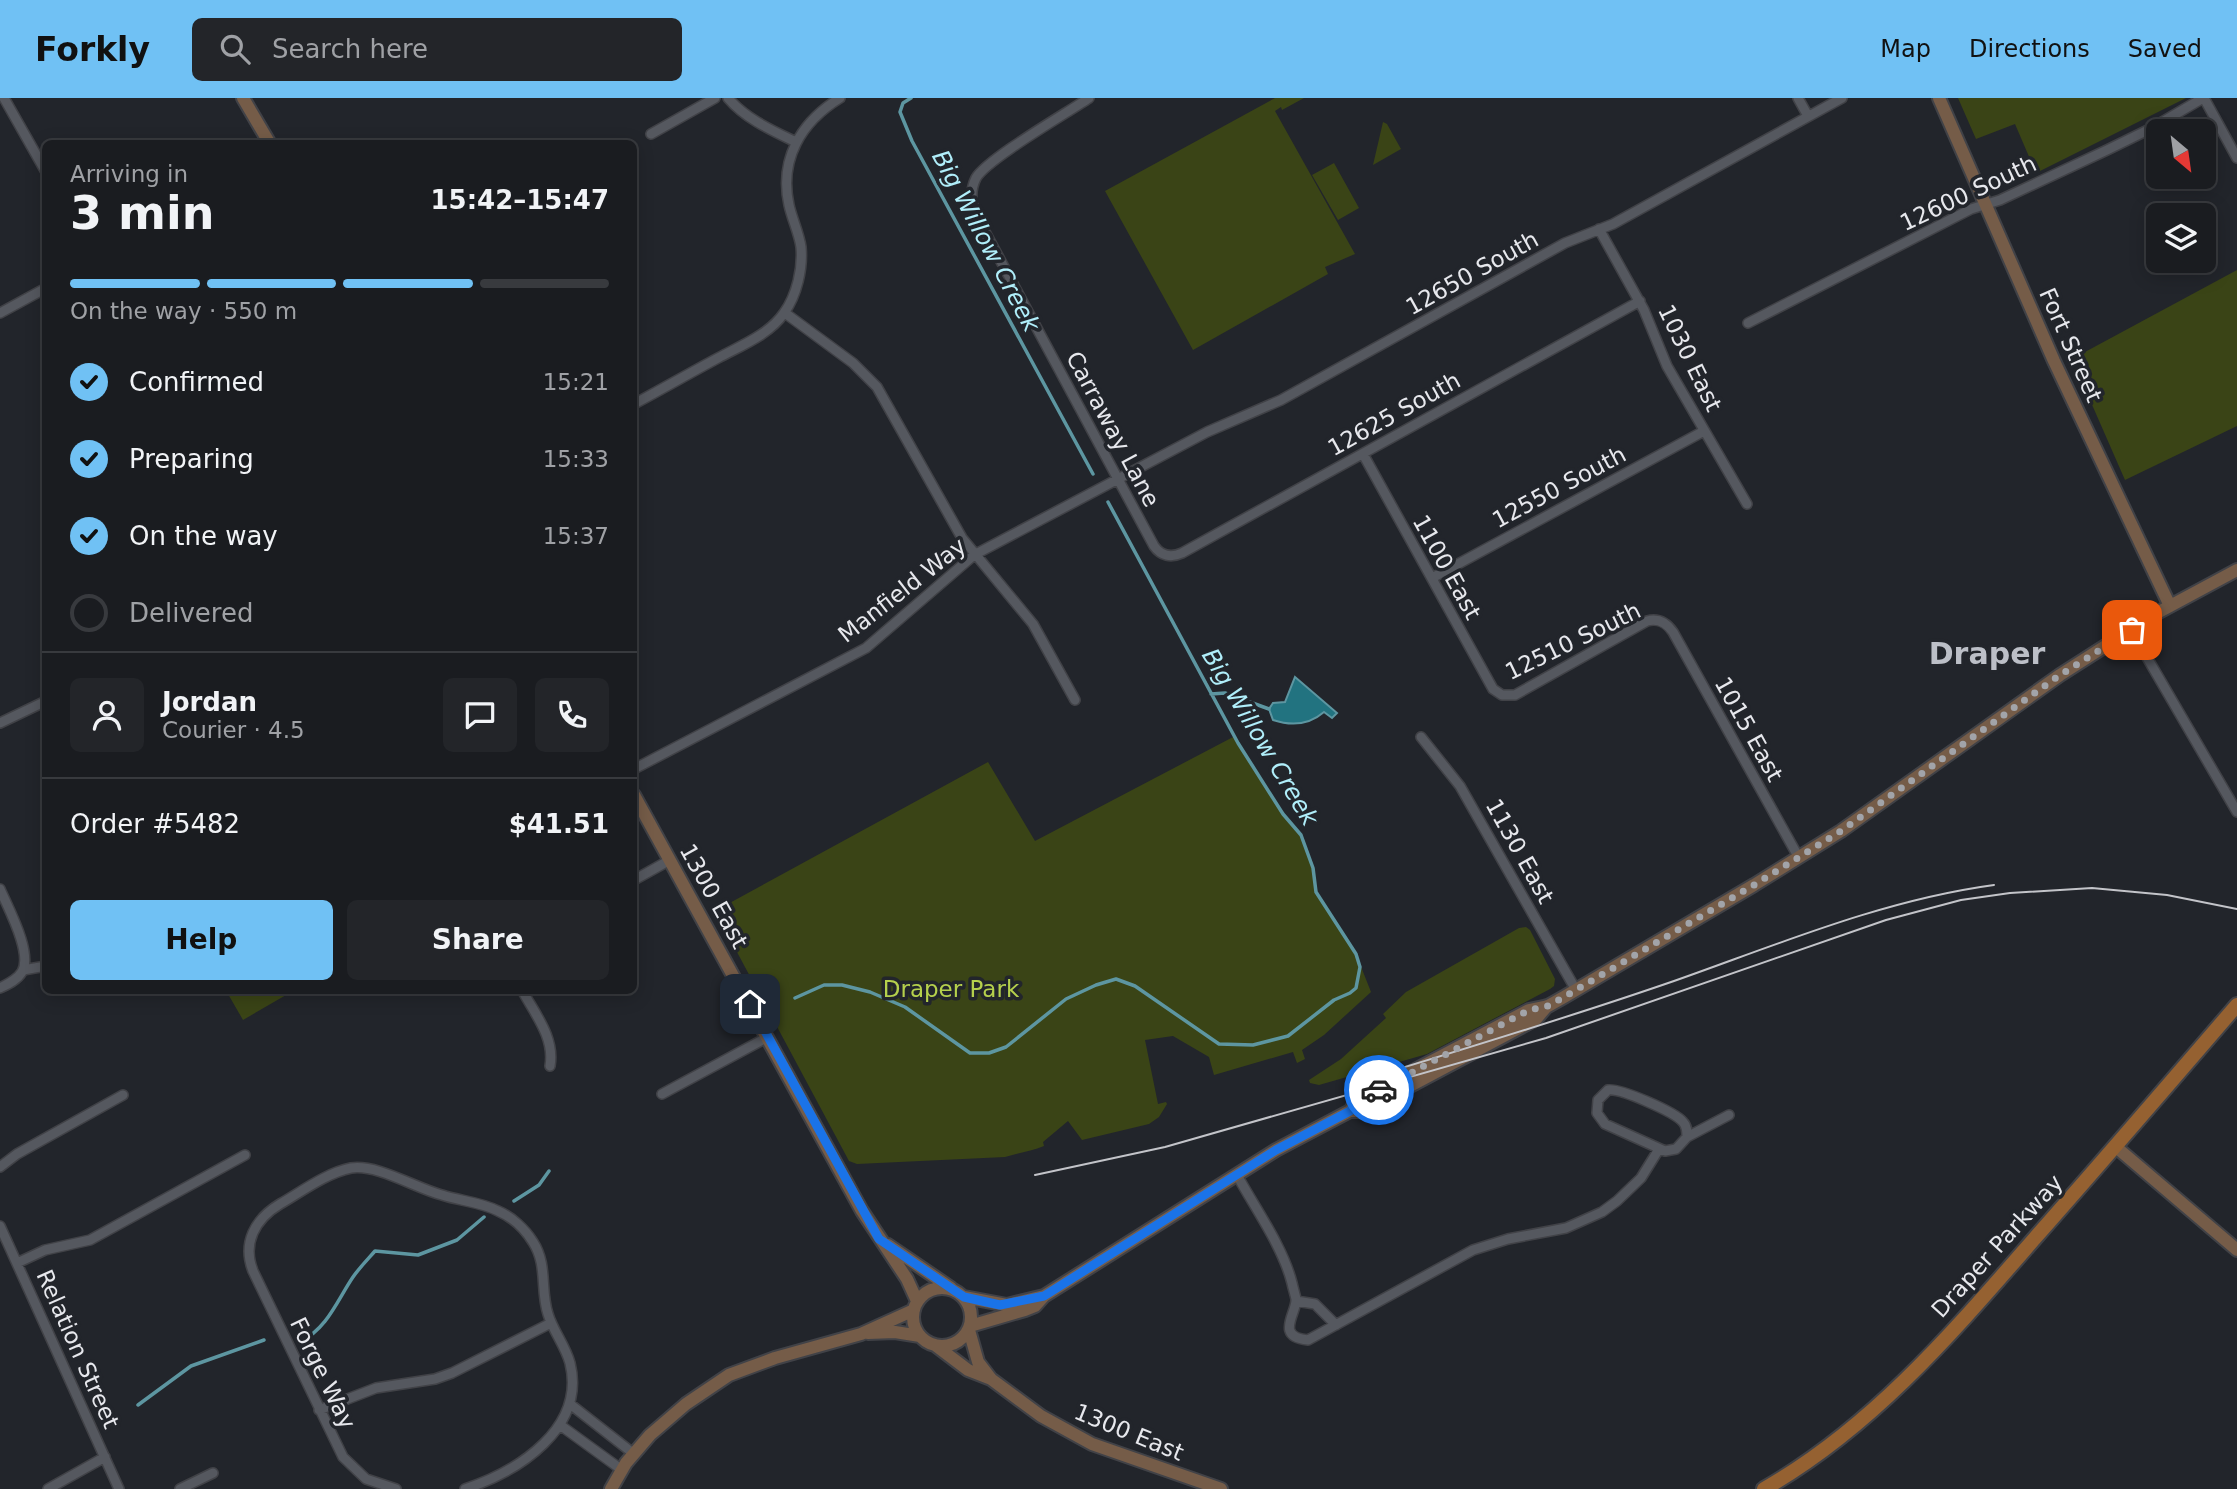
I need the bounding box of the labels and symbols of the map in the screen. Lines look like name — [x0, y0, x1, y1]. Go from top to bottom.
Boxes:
north arrow — [2146, 119, 2216, 189]
water label: Big Willow Creek — [926, 145, 1046, 338]
street label: 12600 South — [1896, 150, 2040, 236]
street label: 12650 South — [1401, 226, 1543, 320]
street label: Fort Street — [2034, 284, 2108, 406]
street label: 1030 East — [1653, 300, 1727, 416]
street label: Carraway Lane — [1061, 347, 1165, 511]
street label: 12625 South — [1323, 367, 1465, 461]
street label: 12550 South — [1488, 441, 1630, 533]
street label: 1100 East — [1408, 510, 1486, 624]
street label: Manfield Way — [833, 532, 971, 648]
street label: 12510 South — [1501, 597, 1645, 685]
pin — [2102, 600, 2162, 660]
district label: Draper — [1929, 636, 2045, 671]
water label: Big Willow Creek — [1196, 643, 1325, 832]
street label: 1015 East — [1710, 672, 1788, 786]
street label: 1130 East — [1481, 794, 1559, 908]
street label: 1300 East — [675, 839, 753, 953]
pin — [720, 974, 780, 1034]
park label: Draper Park — [883, 976, 1020, 1002]
courier — [1344, 1055, 1414, 1125]
street label: Draper Parkway — [1926, 1169, 2068, 1323]
street label: Relation Street — [31, 1266, 125, 1432]
street label: Forge Way — [285, 1313, 361, 1433]
street label: 1300 East — [1071, 1398, 1187, 1466]

